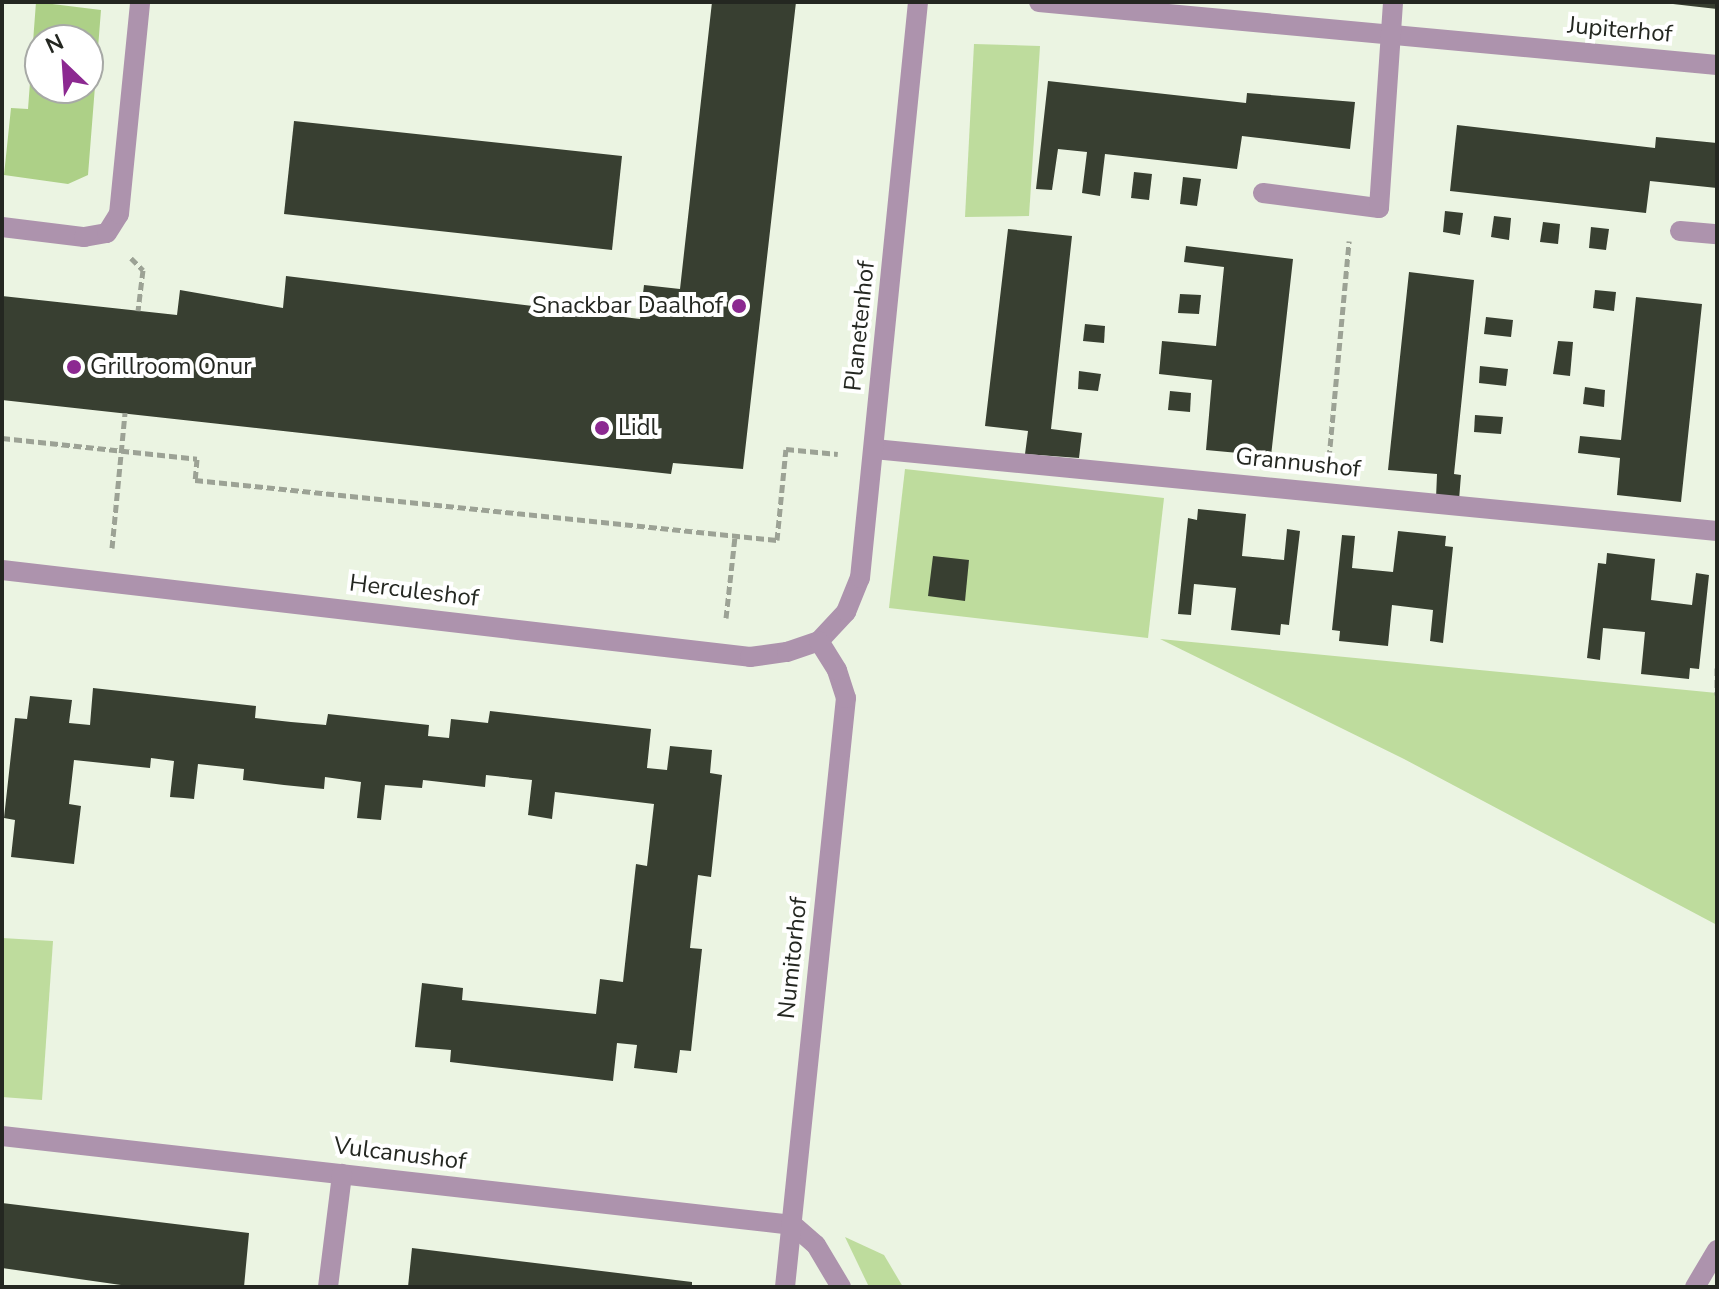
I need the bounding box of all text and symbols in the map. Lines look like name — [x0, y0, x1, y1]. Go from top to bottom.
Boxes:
street label: Jupiterhof — [1566, 11, 1674, 49]
north arrow — [24, 24, 104, 104]
text: N — [41, 27, 69, 61]
street label: Planetenhof — [839, 259, 881, 393]
place label: Snackbar Daalhof — [532, 292, 723, 320]
marker: Snackbar Daalhof — [730, 297, 748, 315]
place label: Grillroom Onur — [90, 353, 252, 381]
marker: Grillroom Onur — [65, 358, 83, 376]
place label: Lidl — [618, 414, 658, 442]
marker: Lidl — [593, 419, 611, 437]
street label: Grannushof — [1234, 442, 1362, 484]
street label: Herculeshof — [348, 569, 480, 613]
street label: Numitorhof — [772, 896, 814, 1020]
street label: Vulcanushof — [332, 1132, 468, 1176]

